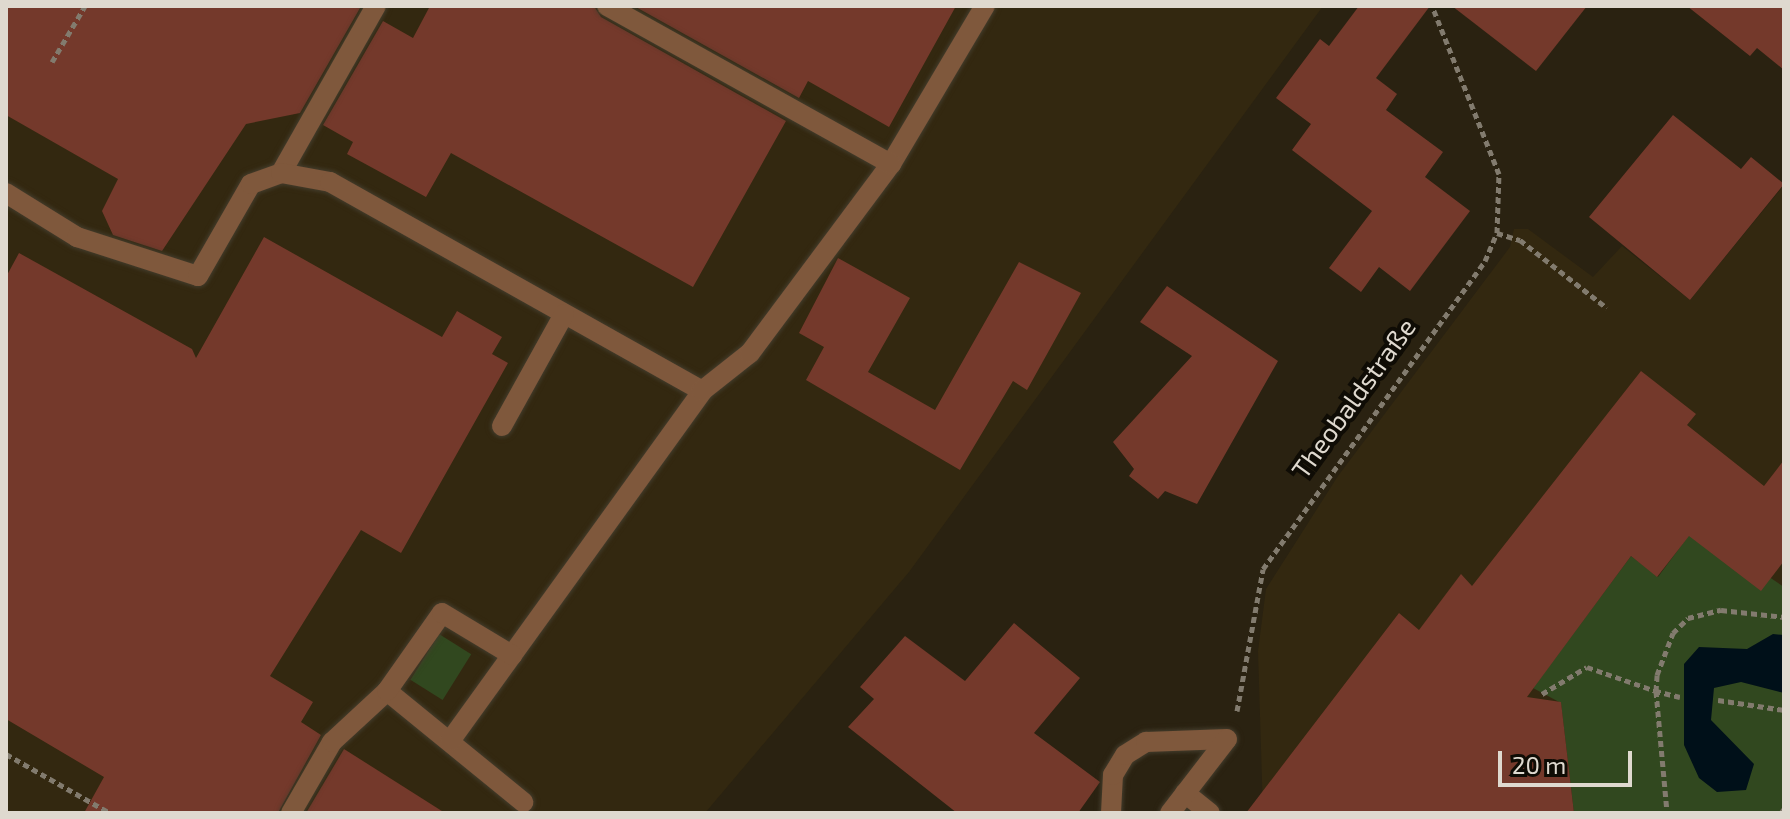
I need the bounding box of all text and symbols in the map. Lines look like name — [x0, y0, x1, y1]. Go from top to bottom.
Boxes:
street label: Theobaldstraße — [1285, 312, 1421, 484]
scale bar — [1502, 735, 1636, 785]
text: 20 m — [1512, 750, 1566, 779]

